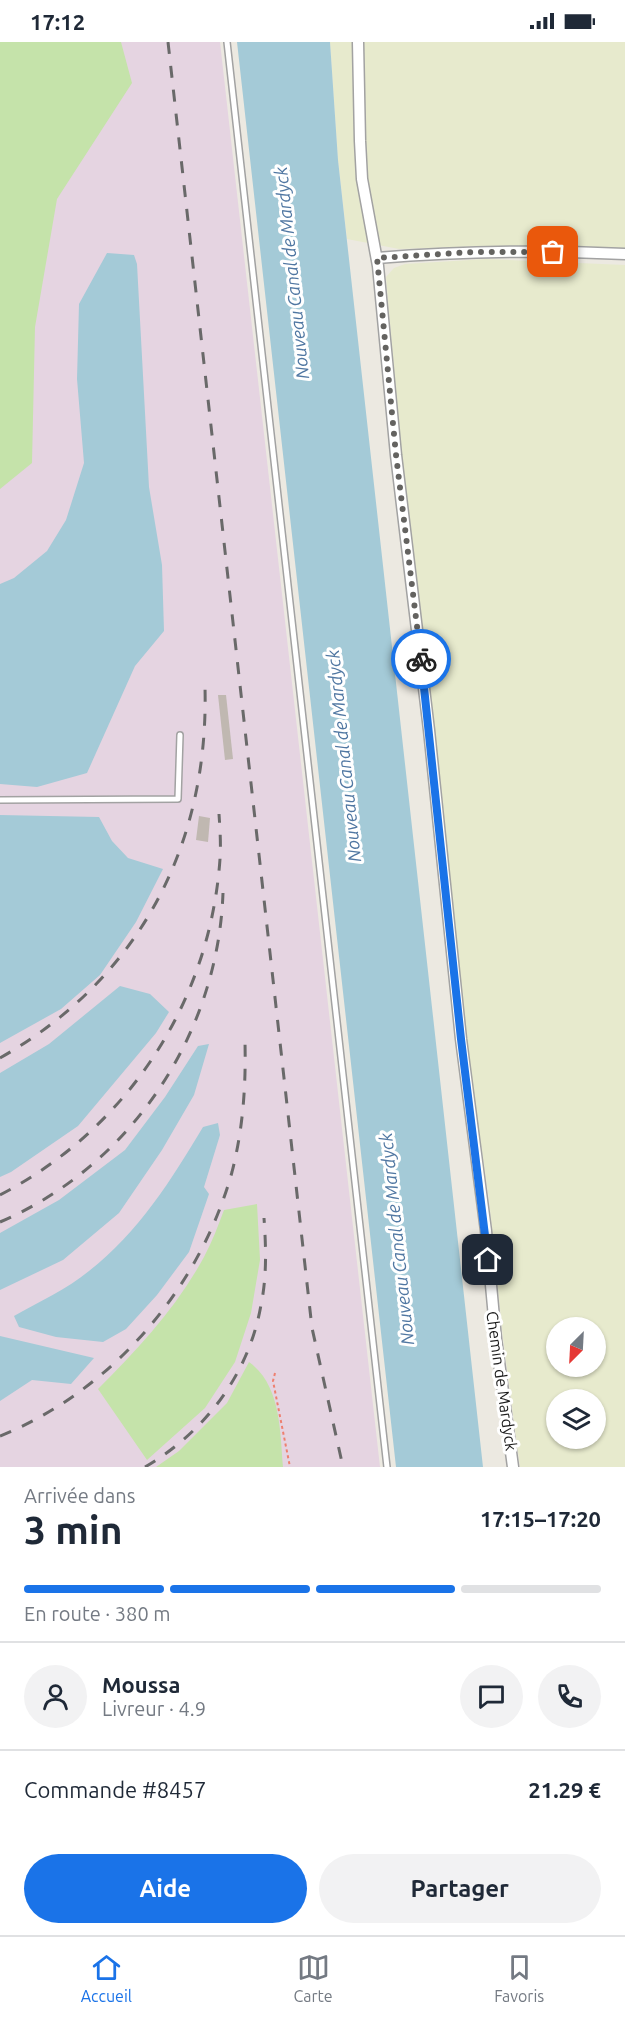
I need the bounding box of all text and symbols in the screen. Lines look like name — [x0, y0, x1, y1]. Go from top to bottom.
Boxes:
text: 17:12 — [30, 9, 85, 34]
water label: Nouveau Canal de Mardyck — [270, 165, 312, 380]
pin — [527, 226, 578, 277]
icon: bag — [536, 235, 569, 268]
courier — [391, 629, 451, 689]
icon: bike — [405, 643, 438, 676]
water label: Nouveau Canal de Mardyck — [322, 648, 364, 863]
water label: Nouveau Canal de Mardyck — [375, 1131, 417, 1346]
pin — [462, 1234, 513, 1285]
icon: home — [471, 1243, 504, 1276]
street label: Chemin de Mardyck — [483, 1310, 521, 1452]
north arrow — [546, 1317, 606, 1377]
map controls — [546, 1317, 606, 1449]
button: layers — [546, 1389, 606, 1449]
text: Arrivée dans — [24, 1484, 135, 1507]
text: 17:15–17:20 — [480, 1506, 601, 1531]
text: 3 min — [24, 1508, 123, 1551]
text: En route · 380 m — [24, 1602, 171, 1625]
button: person — [24, 1665, 87, 1728]
button: chat — [460, 1665, 523, 1728]
button: phone — [538, 1665, 601, 1728]
text: Moussa — [102, 1672, 180, 1697]
text: Livreur · 4.9 — [102, 1697, 206, 1720]
text: Commande #8457 — [24, 1777, 206, 1802]
text: 21.29 € — [528, 1777, 601, 1802]
button: Aide — [24, 1854, 307, 1923]
button: Partager — [319, 1854, 601, 1923]
tab: Accueil — [81, 1951, 132, 2005]
tab: Carte — [293, 1951, 333, 2005]
tab: Favoris — [494, 1951, 544, 2005]

